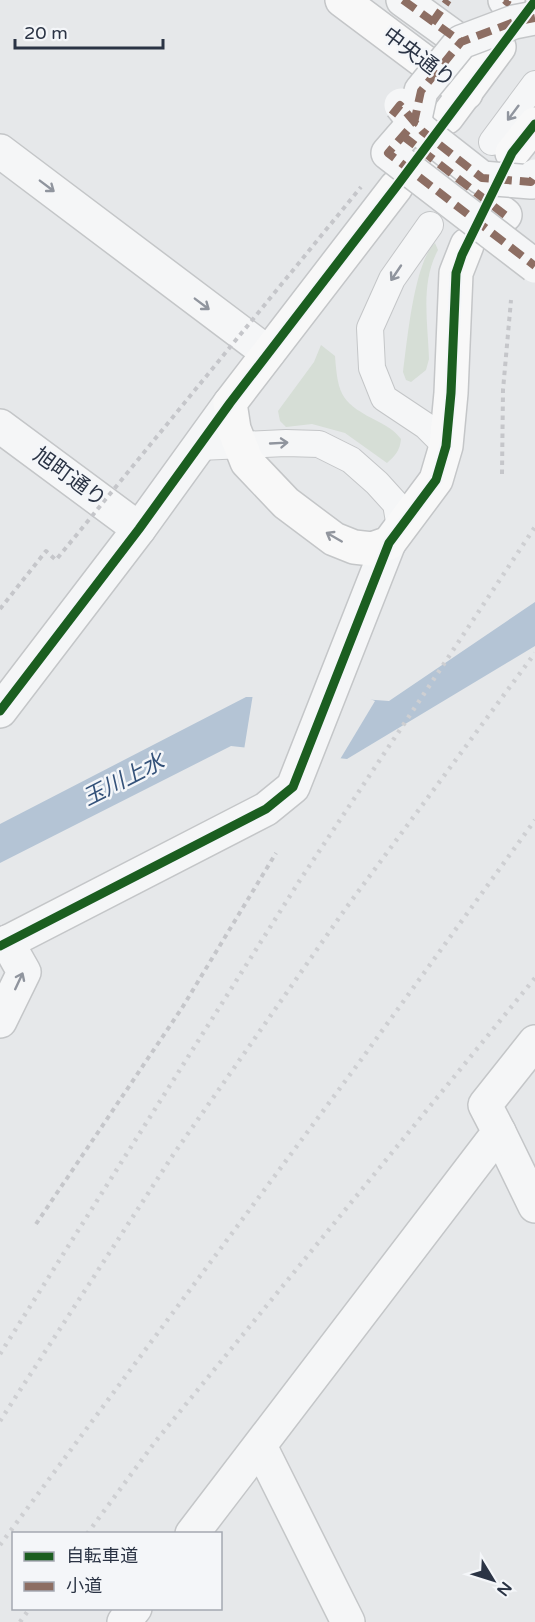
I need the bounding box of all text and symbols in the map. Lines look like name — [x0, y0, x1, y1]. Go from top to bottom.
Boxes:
scale bar — [15, 12, 164, 50]
text: 20 m — [24, 22, 68, 44]
street label: 中央通り — [378, 22, 460, 93]
one-way arrow — [507, 105, 520, 121]
one-way arrow — [38, 180, 54, 193]
one-way arrow — [390, 264, 402, 281]
one-way arrow — [194, 297, 210, 310]
one-way arrow — [268, 438, 288, 449]
street label: 旭町通り — [28, 443, 111, 512]
one-way arrow — [326, 531, 343, 543]
water label: 玉川上水 — [78, 747, 170, 811]
one-way arrow — [14, 973, 26, 991]
legend — [12, 1532, 222, 1610]
text: 自転車道 — [66, 1545, 138, 1567]
north arrow — [463, 1550, 523, 1610]
text: 小道 — [66, 1575, 102, 1597]
text: N — [492, 1577, 516, 1600]

